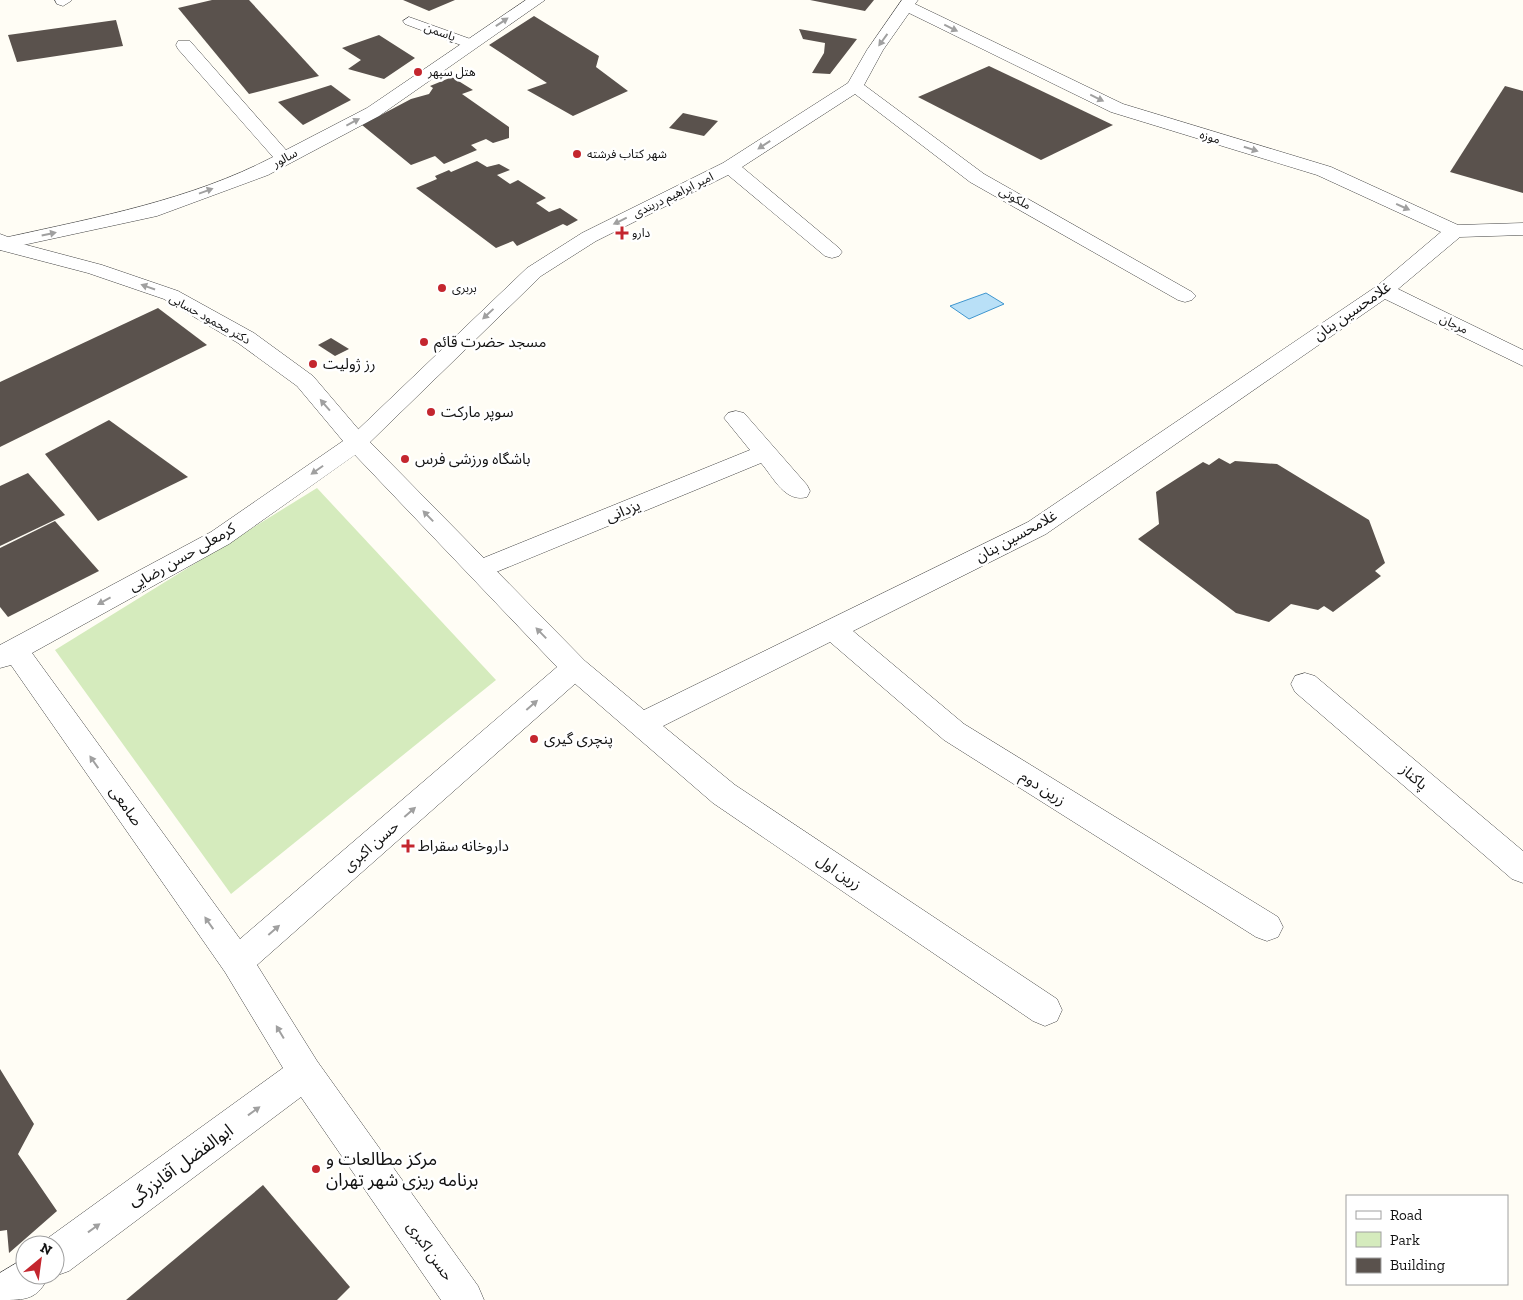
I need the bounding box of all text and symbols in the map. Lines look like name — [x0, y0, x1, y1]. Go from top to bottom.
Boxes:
one-way arrow — [495, 17, 509, 27]
street label: یاسمن — [422, 20, 458, 44]
one-way arrow — [944, 24, 958, 32]
one-way arrow — [877, 33, 888, 46]
place label: هتل سپهر — [427, 65, 476, 80]
marker: هتل سپهر — [412, 66, 424, 78]
one-way arrow — [1090, 95, 1104, 103]
one-way arrow — [346, 118, 359, 127]
street label: موزه — [1198, 127, 1222, 147]
one-way arrow — [757, 141, 770, 150]
street label: سالور — [269, 146, 300, 171]
one-way arrow — [1244, 146, 1259, 153]
place label: شهر کتاب فرشته — [587, 147, 667, 161]
marker: شهر کتاب فرشته — [571, 148, 583, 160]
street label: امیر ابراهیم دربندی — [630, 169, 717, 222]
street label: ملکوتی — [997, 184, 1033, 212]
one-way arrow — [198, 187, 213, 194]
one-way arrow — [1396, 203, 1410, 211]
one-way arrow — [613, 217, 627, 225]
place label: دارو — [632, 226, 651, 240]
marker: دارو — [616, 227, 628, 239]
one-way arrow — [42, 229, 58, 237]
street label: غلامحسین بنان — [1310, 277, 1395, 344]
place label: بربری — [452, 281, 477, 295]
marker: بربری — [436, 282, 448, 294]
one-way arrow — [140, 283, 155, 290]
street label: دکتر محمود حسابی — [167, 291, 253, 347]
one-way arrow — [483, 308, 495, 320]
street label: مرجان — [1438, 311, 1470, 337]
place label: مسجد حضرت قائم — [434, 333, 546, 353]
marker: مسجد حضرت قائم — [418, 336, 430, 348]
place label: رز ژولیت — [323, 355, 376, 373]
marker: رز ژولیت — [307, 358, 319, 370]
one-way arrow — [320, 399, 331, 411]
place label: سوپر مارکت — [441, 403, 514, 422]
marker: سوپر مارکت — [425, 406, 437, 418]
place label: باشگاه ورزشی فرس — [415, 450, 530, 468]
marker: باشگاه ورزشی فرس — [399, 453, 411, 465]
one-way arrow — [310, 465, 324, 475]
street label: یزدانی — [603, 496, 643, 526]
street label: غلامحسین بنان — [972, 506, 1060, 566]
one-way arrow — [422, 510, 434, 522]
street label: کرمعلی حسن رضایی — [125, 519, 239, 595]
one-way arrow — [97, 597, 112, 605]
one-way arrow — [535, 627, 547, 639]
one-way arrow — [526, 699, 538, 711]
place label: پنچری گیری — [544, 730, 613, 749]
marker: پنچری گیری — [528, 733, 540, 745]
one-way arrow — [89, 756, 100, 769]
street label: پاکناز — [1395, 760, 1431, 794]
street label: زرین دوم — [1016, 767, 1069, 811]
street label: صامعی — [106, 783, 146, 829]
one-way arrow — [403, 806, 415, 818]
street label: حسن اکبری — [339, 817, 403, 875]
place label: داروخانه سقراط — [418, 837, 509, 855]
marker: داروخانه سقراط — [402, 840, 414, 852]
street label: زرین اول — [813, 851, 865, 893]
one-way arrow — [204, 916, 214, 930]
one-way arrow — [268, 924, 280, 936]
one-way arrow — [275, 1025, 284, 1038]
one-way arrow — [247, 1106, 260, 1116]
street label: ابوالفضل آقابزرگی — [123, 1119, 237, 1211]
place label: مرکز مطالعات و برنامه ریزی شهر تهران — [326, 1148, 478, 1191]
marker: مرکز مطالعات و برنامه ریزی شهر تهران — [310, 1163, 322, 1175]
legend — [1346, 1195, 1508, 1285]
text: Road — [1390, 1206, 1423, 1224]
street label: حسن اکبری — [403, 1218, 457, 1284]
one-way arrow — [87, 1223, 101, 1233]
text: Park — [1390, 1231, 1420, 1249]
north arrow — [15, 1235, 65, 1285]
text: N — [37, 1239, 55, 1259]
text: Building — [1390, 1256, 1445, 1274]

